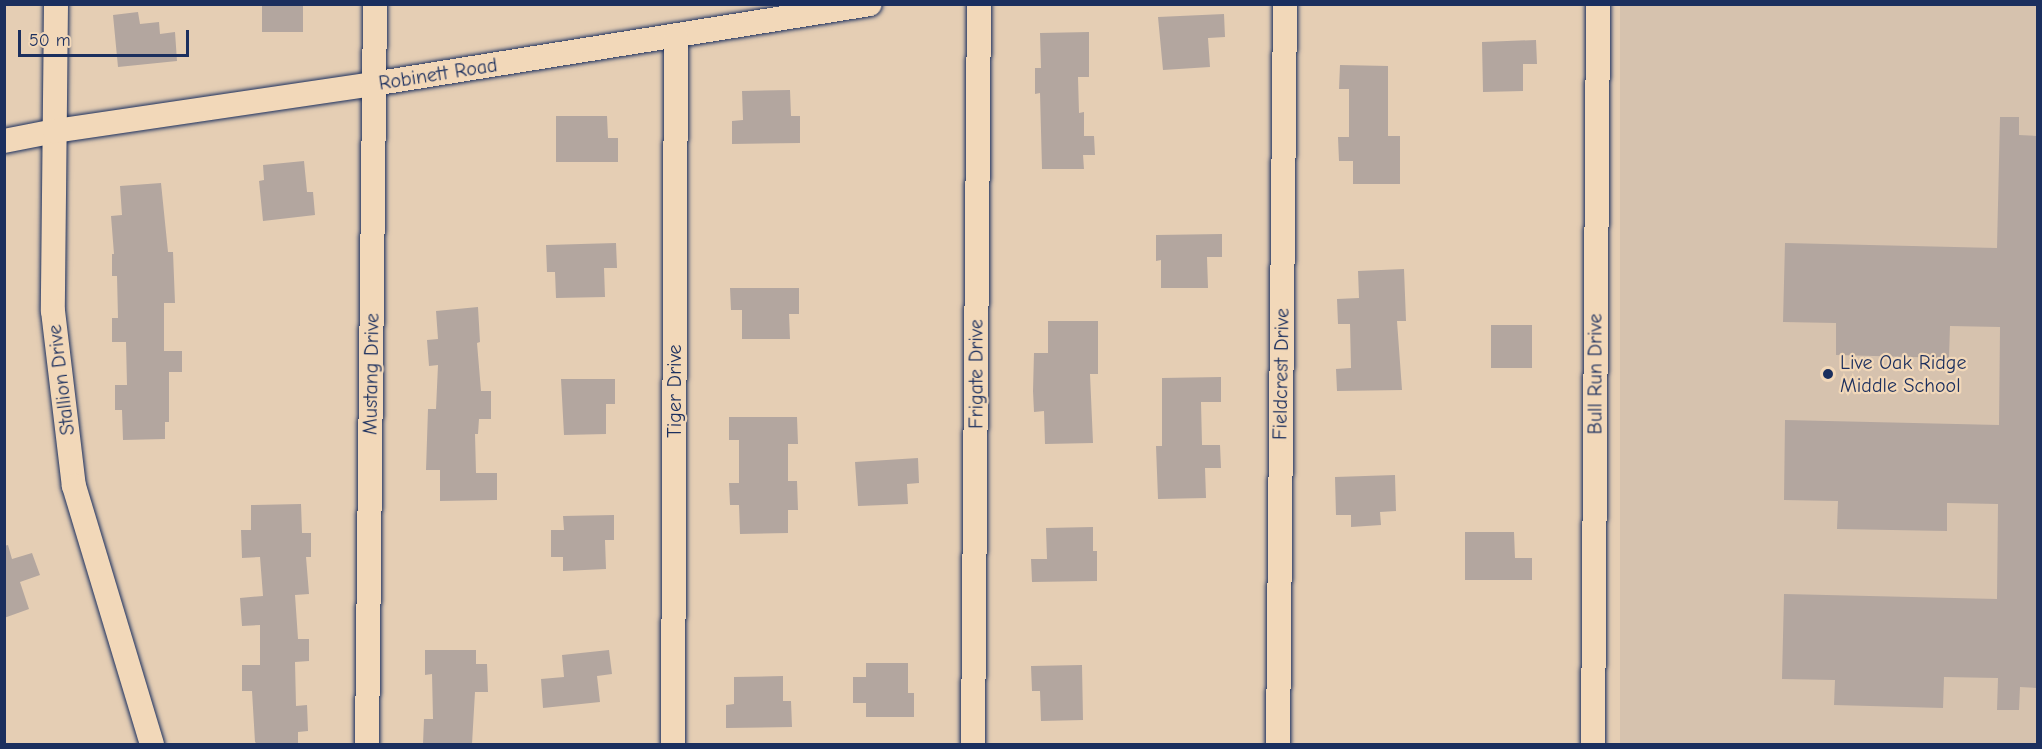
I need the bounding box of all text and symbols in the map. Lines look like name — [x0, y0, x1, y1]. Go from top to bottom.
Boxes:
scale bar — [21, 18, 192, 56]
text: 50 m — [29, 30, 71, 51]
street label: Robinett Road — [377, 53, 499, 95]
street label: Fieldcrest Drive — [1268, 308, 1294, 440]
street label: Mustang Drive — [358, 313, 384, 435]
street label: Bull Run Drive — [1583, 314, 1607, 434]
street label: Frigate Drive — [964, 319, 988, 429]
street label: Stallion Drive — [42, 323, 80, 437]
street label: Tiger Drive — [662, 344, 686, 438]
place label: Live Oak Ridge Middle School — [1840, 350, 1966, 397]
marker: Live Oak Ridge Middle School — [1821, 367, 1835, 381]

